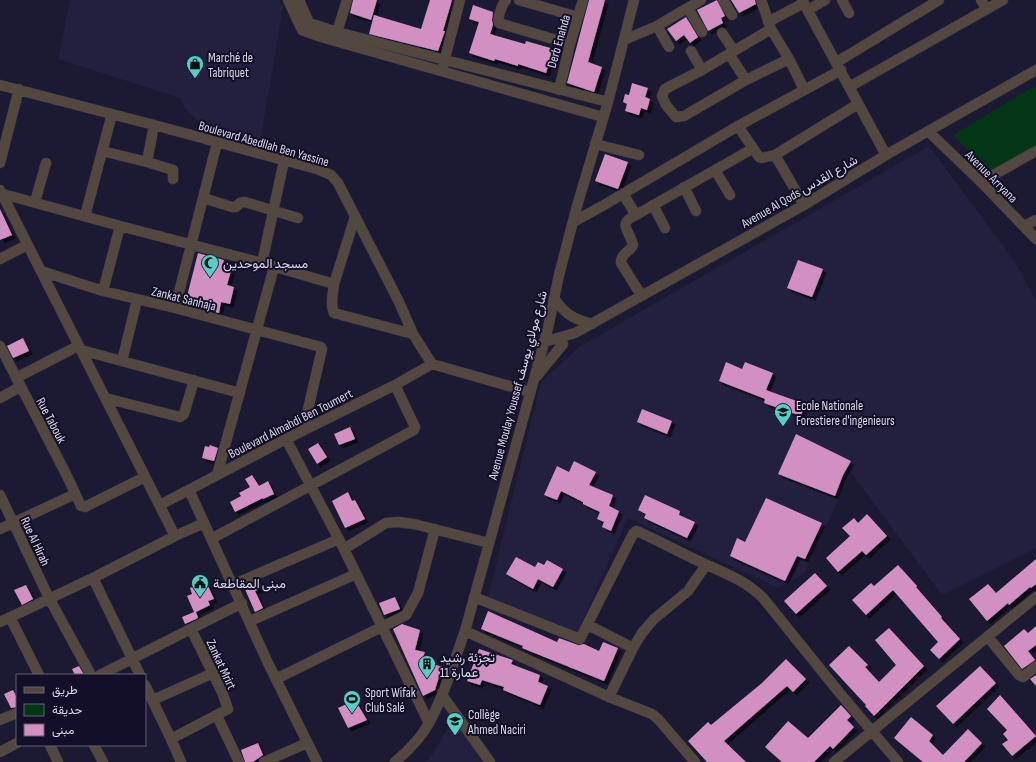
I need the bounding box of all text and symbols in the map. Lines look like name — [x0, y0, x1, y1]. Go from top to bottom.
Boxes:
street label: Derb Enahda — [544, 13, 574, 70]
place label: Marché de Tabriquet — [208, 50, 253, 81]
shop icon: Marché de Tabriquet — [185, 54, 205, 79]
street label: Boulevard Abedllah Ben Yassine — [197, 118, 331, 170]
street label: Avenue Arryana — [961, 146, 1021, 206]
street label: Avenue Al Qods شارع القدس — [738, 152, 861, 233]
mosque icon: مسجد الموحدين — [200, 253, 220, 278]
place label: مسجد الموحدين — [223, 256, 308, 272]
street label: Zankat Sanhaja — [150, 283, 218, 315]
street label: Avenue Moulay Youssef شارع مولاي يوسف — [485, 289, 553, 483]
street label: Boulevard Almahdi Ben Toumert — [226, 386, 355, 462]
street label: Rue Tabouk — [32, 395, 70, 446]
place label: Ecole Nationale Forestiere d'ingenieurs — [796, 398, 895, 429]
school or university icon: Ecole Nationale Forestiere d'ingenieurs — [773, 402, 793, 427]
street label: Rue Al Hirah — [17, 514, 53, 568]
public building icon: مبنى المقاطعة — [190, 573, 210, 598]
place label: مبنى المقاطعة — [213, 576, 286, 592]
street label: Zankat Mrirt — [203, 637, 240, 692]
place label: تجزئة رشيد عمارة 11 — [440, 650, 495, 681]
building icon: تجزئة رشيد عمارة 11 — [417, 654, 437, 679]
legend — [16, 674, 146, 746]
text: طريق — [52, 683, 78, 698]
place label: Sport Wifak Club Salé — [365, 685, 416, 716]
sports icon: Sport Wifak Club Salé — [342, 689, 362, 714]
text: حديقة — [52, 703, 82, 718]
place label: Collège Ahmed Naciri — [467, 707, 526, 738]
school or university icon: Collège Ahmed Naciri — [445, 711, 465, 736]
text: مبنى — [52, 723, 74, 738]

